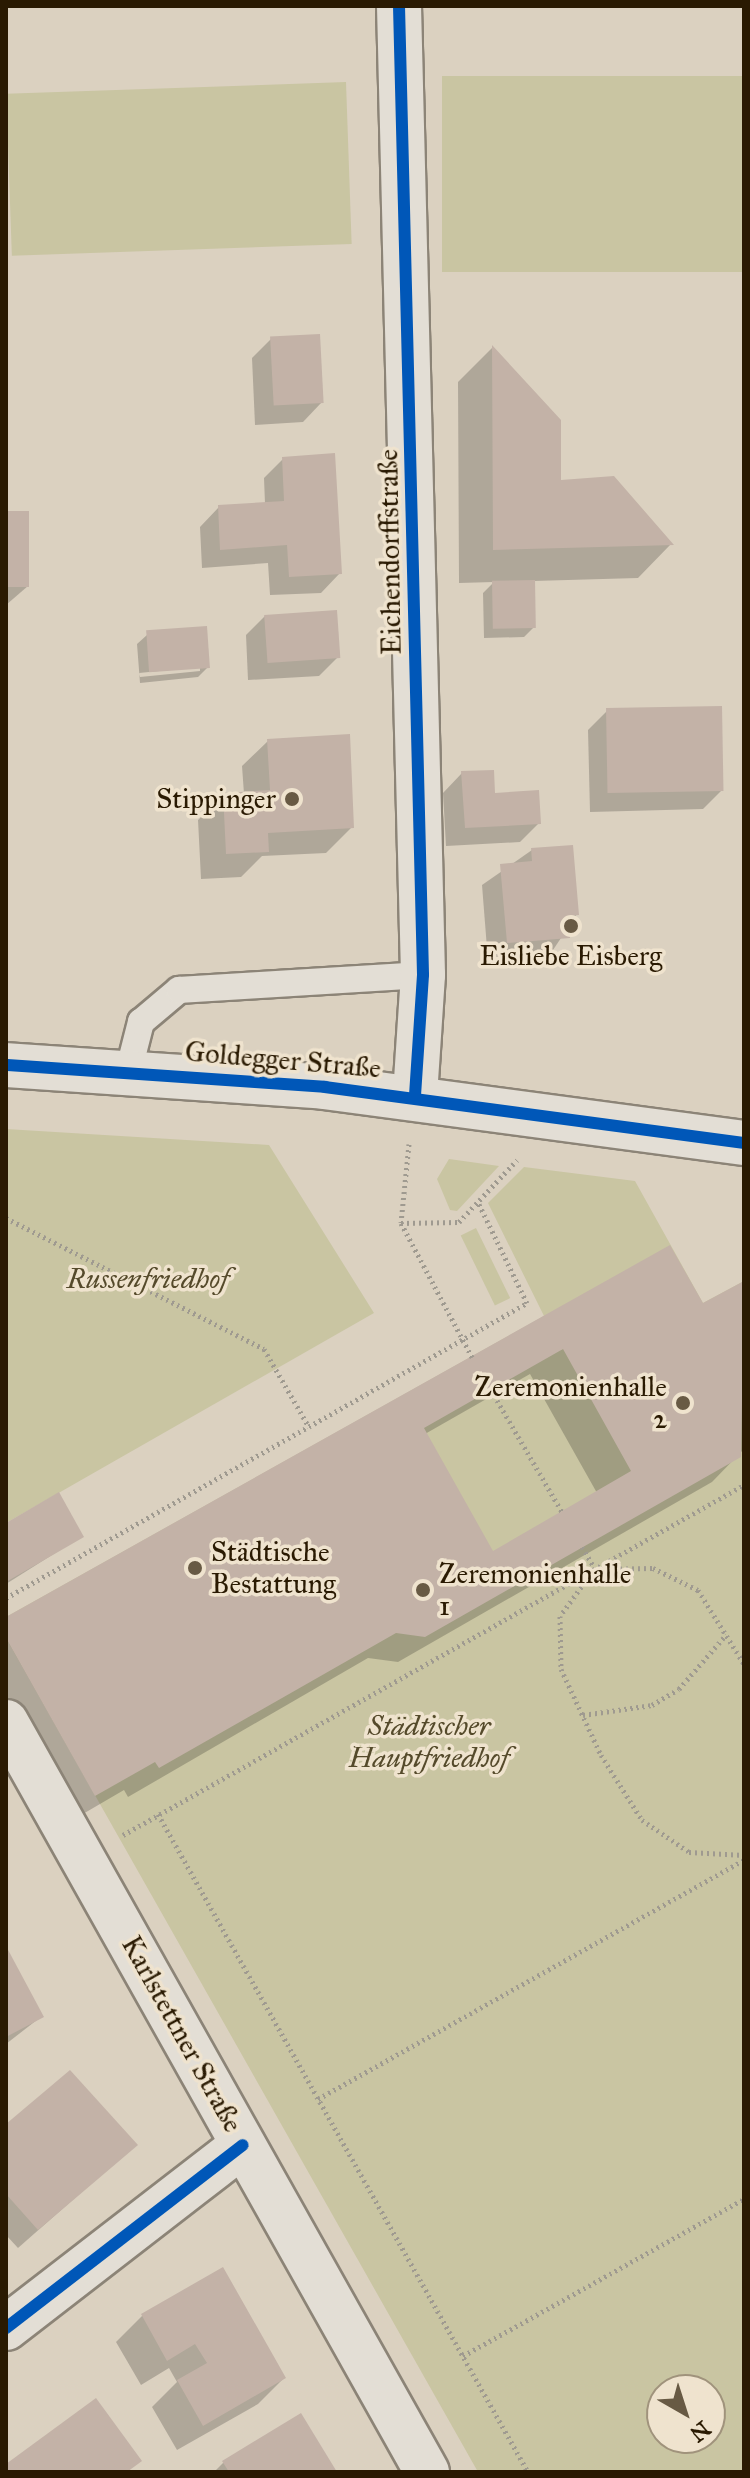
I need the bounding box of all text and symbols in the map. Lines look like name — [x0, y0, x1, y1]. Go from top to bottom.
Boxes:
street label: Eichendorffstraße — [371, 449, 409, 655]
place label: Stippinger — [156, 782, 276, 816]
marker: Stippinger — [283, 790, 301, 808]
marker: Eisliebe Eisberg — [562, 917, 580, 935]
place label: Eisliebe Eisberg — [480, 939, 662, 973]
street label: Goldegger Straße — [184, 1035, 382, 1085]
park label: Russenfriedhof — [67, 1262, 229, 1296]
place label: Zeremonienhalle 2 — [475, 1370, 667, 1436]
marker: Zeremonienhalle 2 — [674, 1394, 692, 1412]
place label: Städtische Bestattung — [211, 1535, 336, 1601]
place label: Zeremonienhalle 1 — [439, 1557, 631, 1623]
marker: Städtische Bestattung — [186, 1559, 204, 1577]
marker: Zeremonienhalle 1 — [414, 1581, 432, 1599]
park label: Städtischer Hauptfriedhof — [348, 1709, 510, 1775]
street label: Karlstettner Straße — [114, 1930, 250, 2138]
north arrow — [646, 2374, 726, 2454]
text: N — [684, 2415, 716, 2448]

